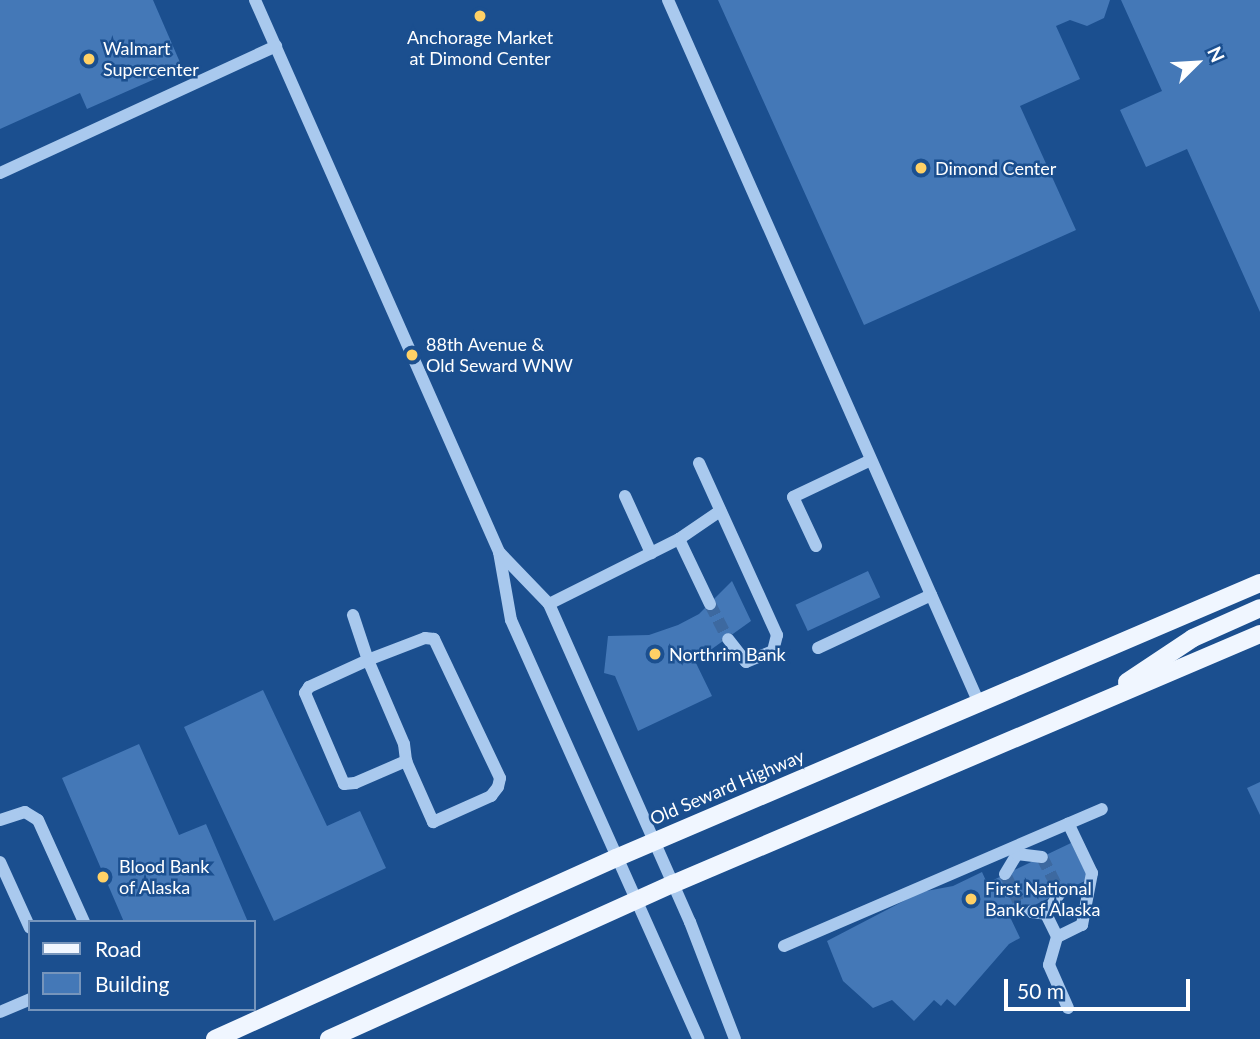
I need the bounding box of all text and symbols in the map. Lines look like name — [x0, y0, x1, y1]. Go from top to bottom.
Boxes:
marker: Anchorage Market at Dimond Center — [472, 8, 488, 24]
place label: Anchorage Market at Dimond Center — [407, 27, 553, 70]
north arrow — [1162, 28, 1232, 98]
place label: Walmart Supercenter — [103, 38, 199, 80]
text: N — [1203, 43, 1230, 66]
marker: Walmart Supercenter — [81, 51, 97, 67]
place label: Dimond Center — [935, 157, 1056, 179]
marker: Dimond Center — [913, 160, 929, 176]
place label: 88th Avenue & Old Seward WNW — [426, 334, 573, 376]
marker: 88th Avenue & Old Seward WNW — [404, 347, 420, 363]
place label: Northrim Bank — [669, 643, 786, 665]
marker: Northrim Bank — [647, 646, 663, 662]
street label: Old Seward Highway — [647, 745, 807, 829]
place label: Blood Bank of Alaska — [119, 856, 209, 898]
marker: Blood Bank of Alaska — [93, 867, 113, 887]
place label: First National Bank of Alaska — [985, 878, 1101, 920]
marker: First National Bank of Alaska — [963, 891, 979, 907]
legend — [28, 920, 256, 1011]
text: Road — [95, 936, 142, 961]
scale bar — [1008, 965, 1194, 1009]
text: Building — [95, 971, 170, 996]
text: 50 m — [1017, 978, 1064, 1003]

